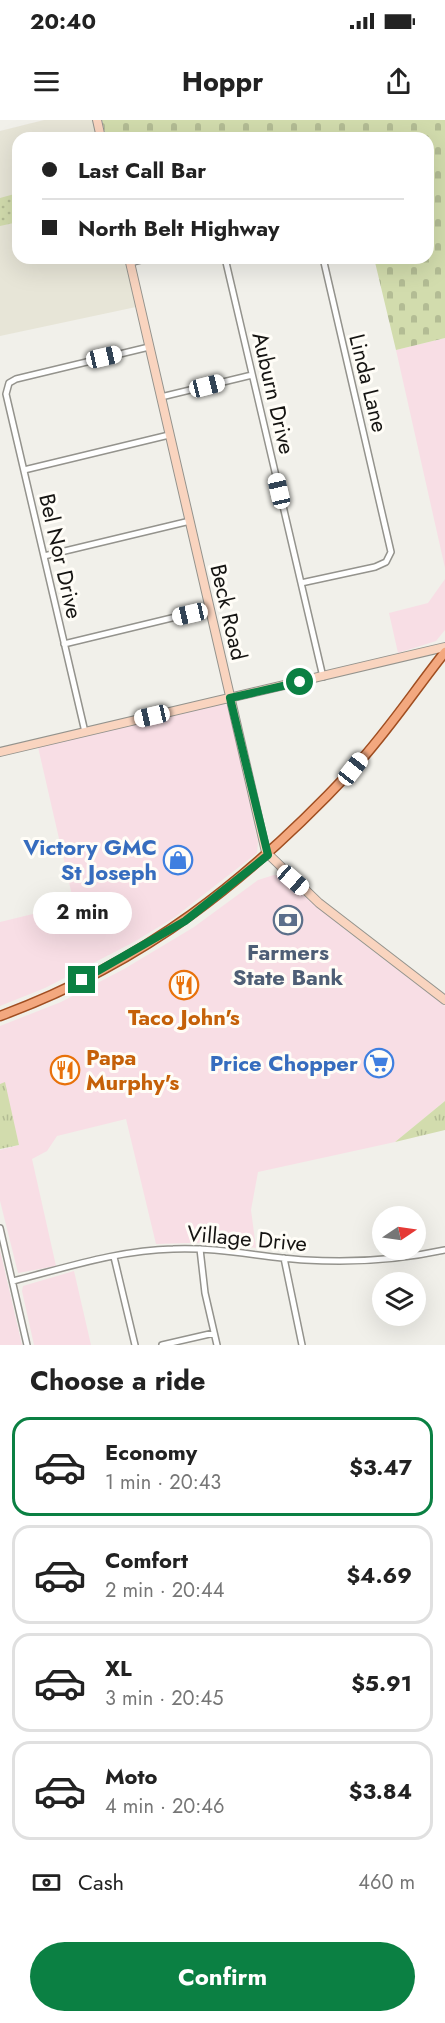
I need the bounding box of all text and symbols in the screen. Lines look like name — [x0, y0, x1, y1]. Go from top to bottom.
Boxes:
text: 20:40 — [30, 5, 96, 37]
text: Hoppr — [182, 62, 263, 101]
icon: menu — [30, 65, 63, 98]
icon: share — [382, 65, 415, 98]
text: Last Call Bar — [78, 154, 206, 186]
text: North Belt Highway — [78, 212, 280, 244]
street label: Auburn Drive — [244, 329, 304, 457]
street label: Linda Lane — [341, 330, 397, 436]
car — [84, 344, 124, 370]
car — [187, 373, 227, 399]
car — [266, 471, 292, 511]
street label: Bel Nor Drive — [31, 490, 91, 622]
street label: Beck Road — [202, 561, 256, 663]
car — [170, 601, 210, 627]
route start — [286, 668, 313, 695]
car — [132, 703, 172, 729]
car — [335, 749, 371, 789]
place label: Victory GMC St Joseph — [22, 831, 157, 888]
shop icon: Victory GMC St Joseph — [162, 844, 194, 876]
car — [274, 861, 312, 899]
callout: 2 min — [32, 893, 132, 935]
text: 2 min — [56, 898, 109, 927]
bank icon: Farmers State Bank — [272, 904, 304, 936]
place label: Farmers State Bank — [233, 936, 344, 993]
route end — [68, 966, 95, 993]
restaurant icon: Taco John's — [168, 969, 200, 1001]
place label: Taco John's — [128, 1001, 240, 1033]
place label: Papa Murphy's — [86, 1041, 179, 1098]
place label: Price Chopper — [210, 1047, 358, 1079]
supermarket icon: Price Chopper — [363, 1047, 395, 1079]
restaurant icon: Papa Murphy's — [49, 1054, 81, 1086]
north arrow — [372, 1206, 426, 1260]
map controls — [372, 1206, 426, 1326]
street label: Village Drive — [186, 1217, 308, 1259]
button: layers — [372, 1272, 426, 1326]
text: Choose a ride — [30, 1361, 205, 1400]
text: Economy — [105, 1436, 197, 1468]
icon: car — [33, 1440, 87, 1494]
text: $3.47 — [349, 1451, 412, 1483]
text: 1 min · 20:43 — [105, 1468, 221, 1497]
text: Comfort — [105, 1544, 188, 1576]
icon: car — [33, 1548, 87, 1602]
text: $4.69 — [346, 1559, 412, 1591]
text: 2 min · 20:44 — [105, 1576, 224, 1605]
text: XL — [105, 1652, 132, 1684]
icon: car — [33, 1656, 87, 1710]
text: $5.91 — [351, 1667, 412, 1699]
text: 3 min · 20:45 — [105, 1684, 224, 1713]
text: Moto — [105, 1760, 158, 1792]
icon: car — [33, 1764, 87, 1818]
text: $3.84 — [349, 1775, 412, 1807]
text: 4 min · 20:46 — [105, 1792, 225, 1821]
icon: cash — [30, 1866, 63, 1899]
text: Cash — [78, 1866, 124, 1898]
text: 460 m — [358, 1868, 415, 1897]
button: Confirm — [30, 1942, 415, 2011]

